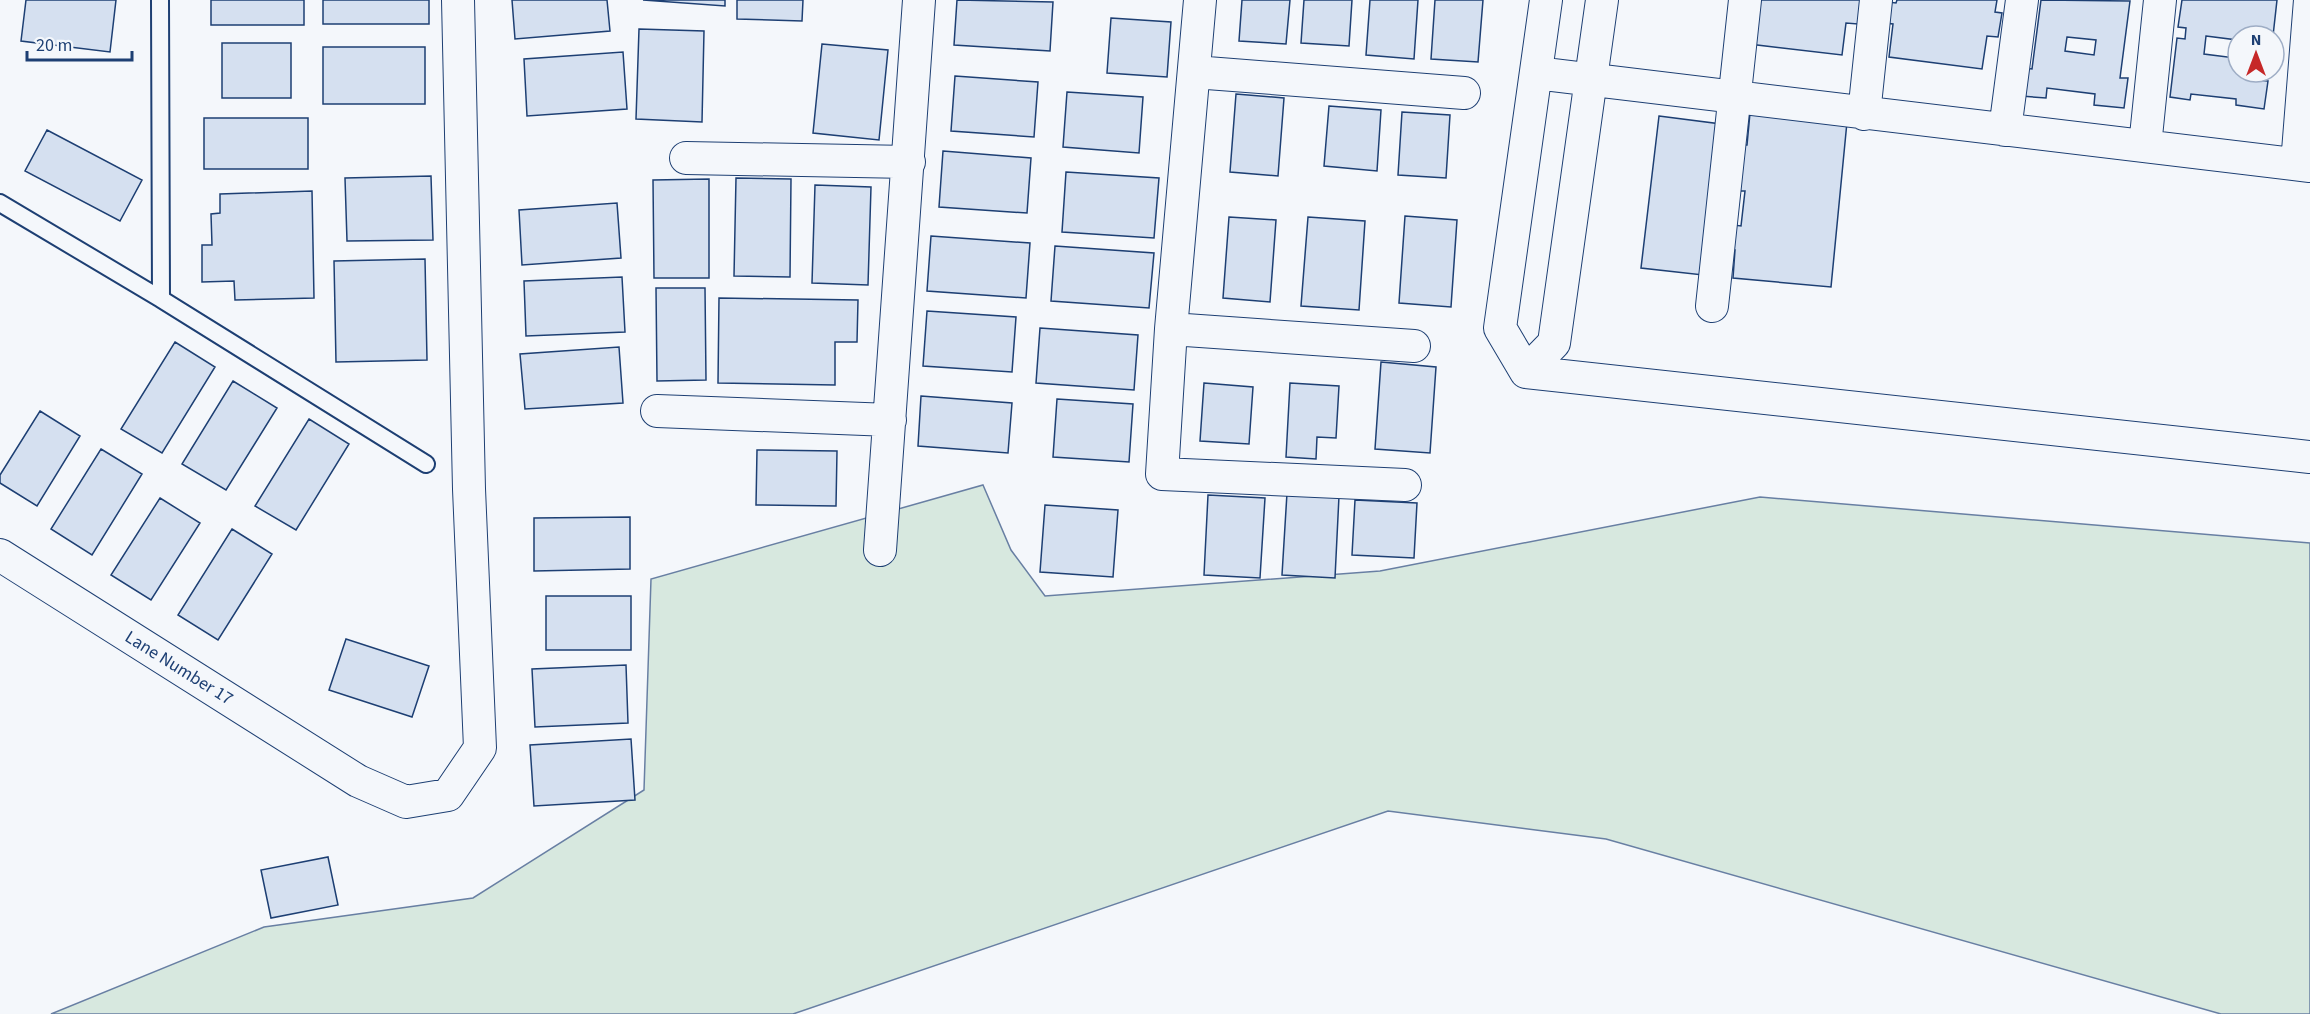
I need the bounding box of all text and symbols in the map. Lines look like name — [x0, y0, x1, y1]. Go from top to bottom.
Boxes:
scale bar — [27, 24, 132, 62]
north arrow — [2226, 24, 2286, 84]
text: N — [2251, 29, 2261, 51]
text: 20 m — [36, 33, 72, 58]
street label: Lane Number 17 — [120, 625, 238, 711]

